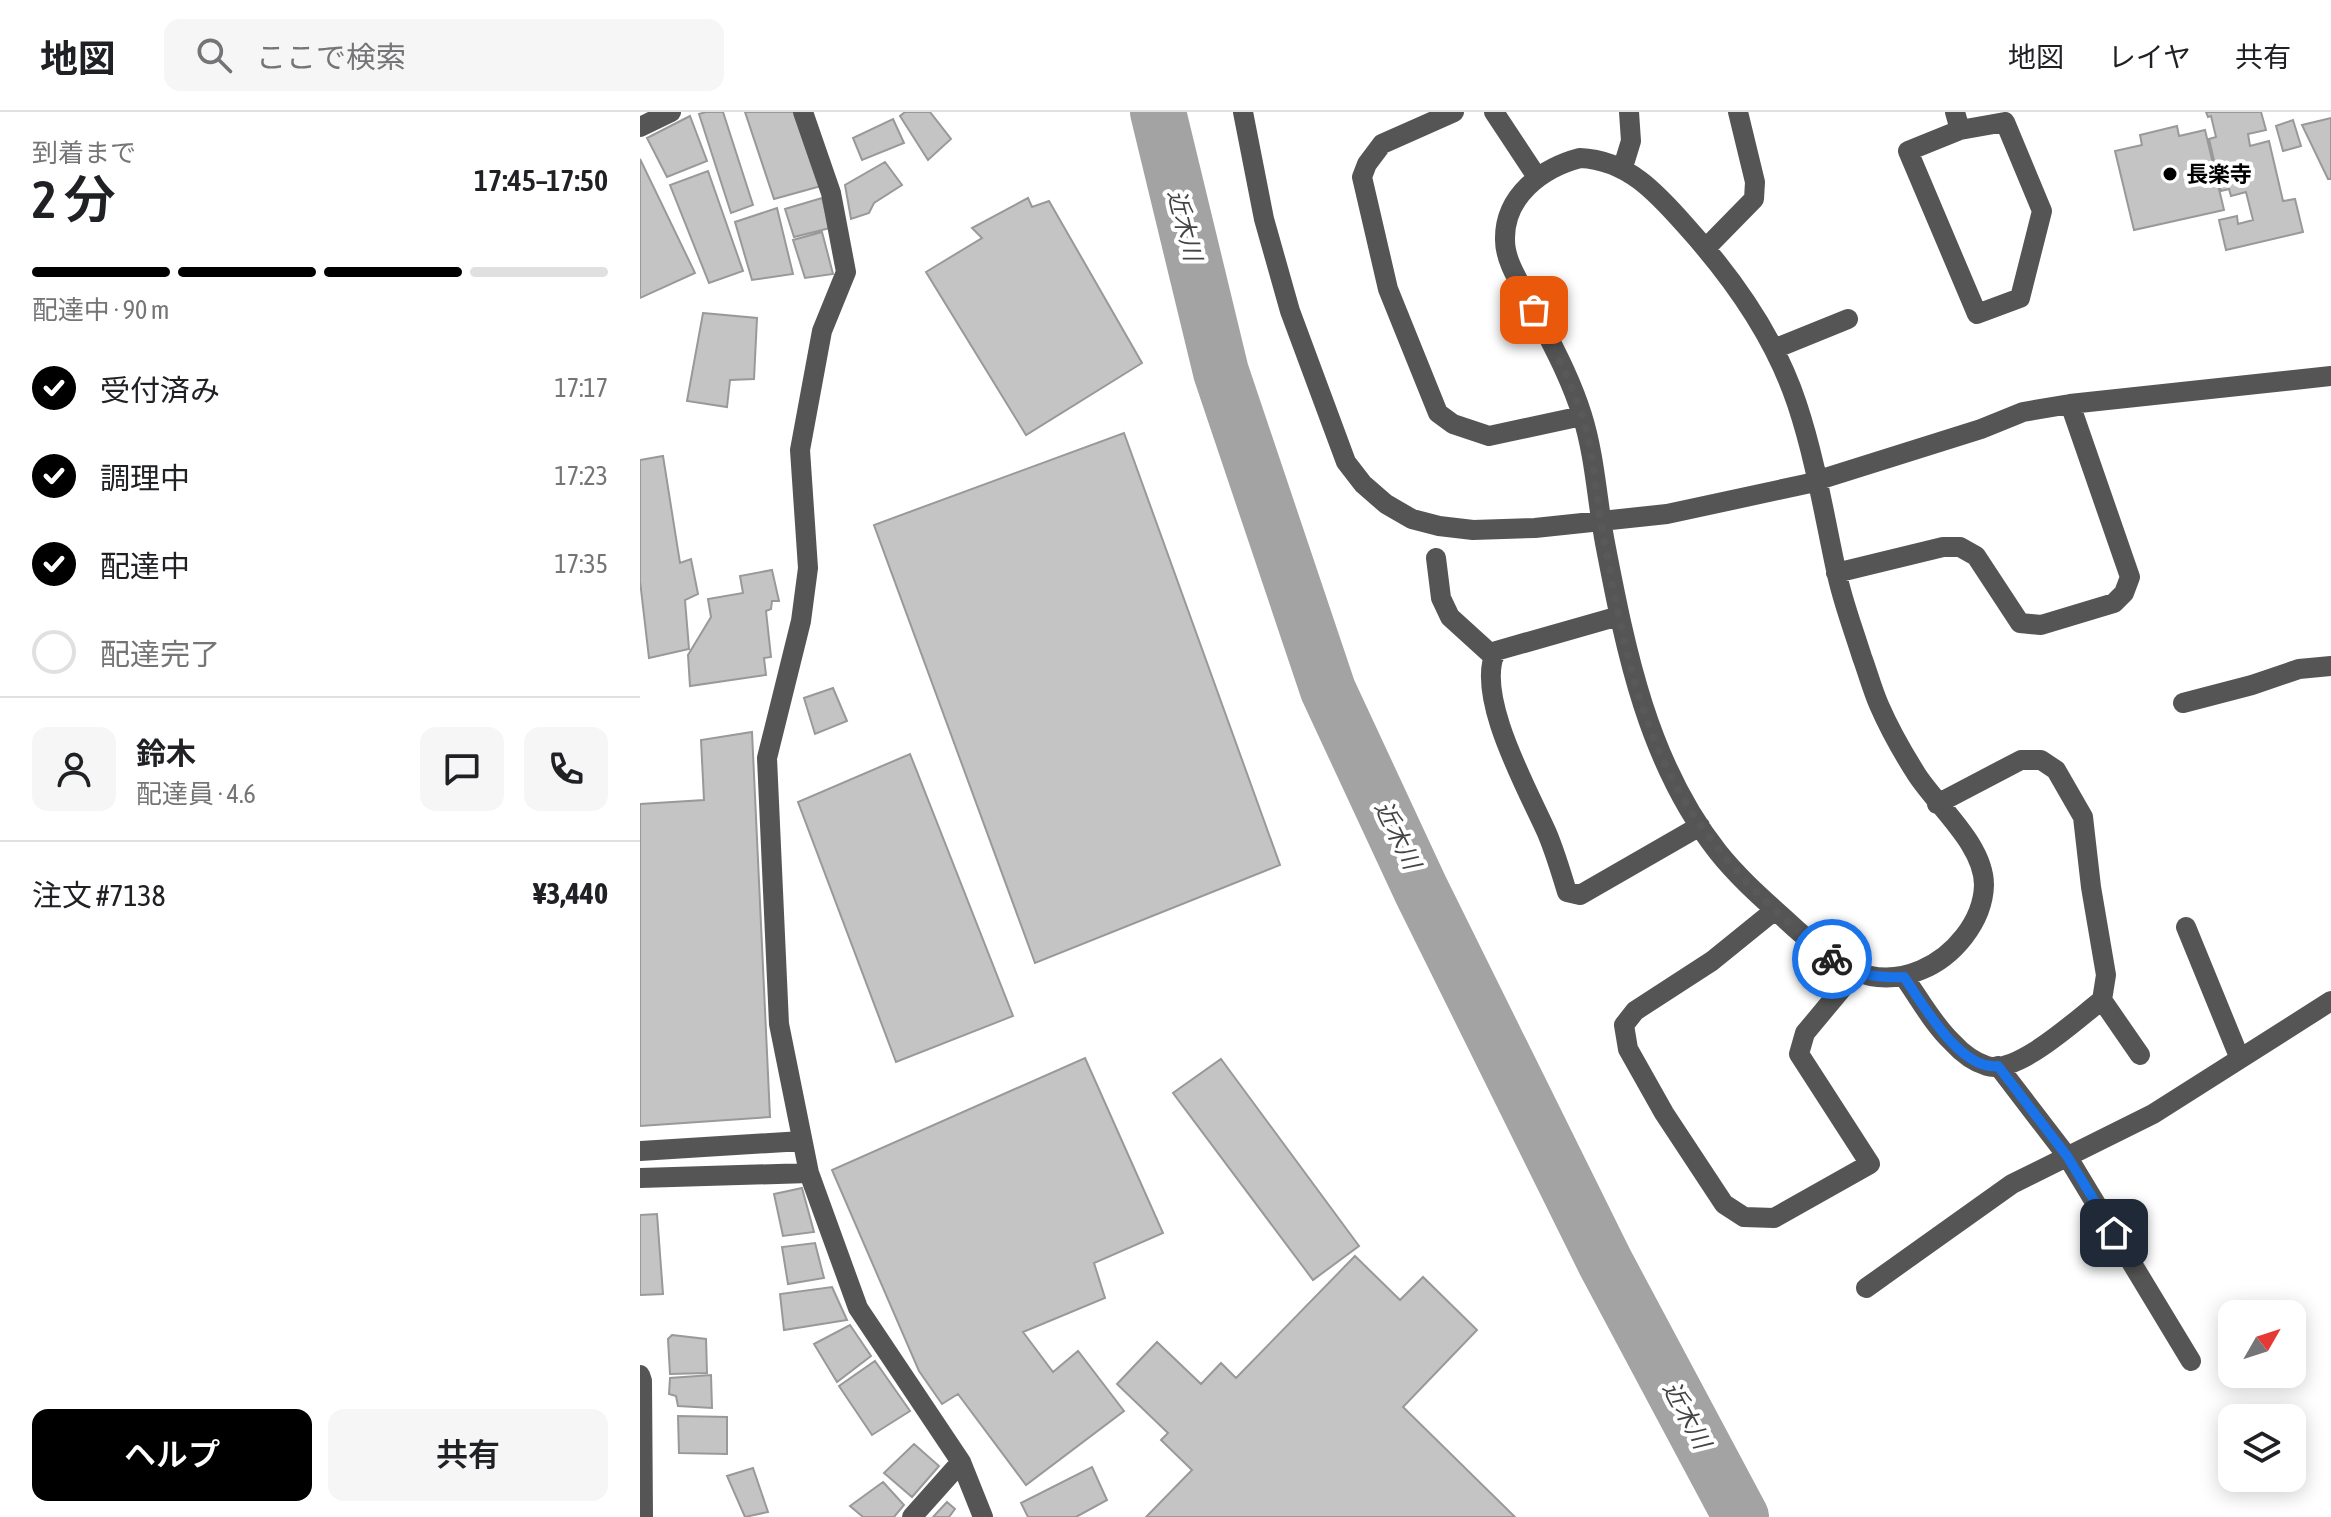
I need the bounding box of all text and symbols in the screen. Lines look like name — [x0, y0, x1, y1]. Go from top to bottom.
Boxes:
search box — [164, 19, 724, 91]
icon: search — [192, 33, 236, 77]
text: 地図 — [40, 37, 116, 80]
text: ここで検索 — [256, 40, 406, 74]
text: 地図 — [2008, 41, 2064, 73]
text: レイヤ — [2108, 41, 2191, 73]
text: 共有 — [2235, 41, 2291, 73]
text: 到着まで — [32, 138, 136, 168]
place label: 長楽寺 — [2186, 161, 2252, 187]
text: 17:45–17:50 — [474, 163, 608, 197]
marker: 長楽寺 — [2161, 165, 2179, 183]
text: 2 分 — [32, 169, 116, 229]
water label: 近木川 — [1163, 187, 1208, 266]
pin — [1500, 276, 1568, 344]
icon: bag — [1512, 288, 1556, 332]
text: 配達中 · 90 m — [32, 295, 169, 325]
icon: check — [32, 366, 76, 410]
text: 受付済み — [100, 373, 220, 407]
text: 17:17 — [554, 373, 608, 403]
icon: check — [32, 454, 76, 498]
text: 調理中 — [100, 461, 190, 495]
text: 17:23 — [554, 461, 608, 491]
icon: check — [32, 542, 76, 586]
text: 配達中 — [100, 549, 190, 583]
text: 17:35 — [554, 549, 608, 579]
text: 配達完了 — [100, 637, 220, 671]
button: person — [32, 727, 116, 811]
button: chat — [420, 727, 504, 811]
button: phone — [524, 727, 608, 811]
text: 鈴木 — [136, 736, 196, 770]
text: 配達員 · 4.6 — [136, 779, 256, 809]
water label: 近木川 — [1370, 797, 1427, 876]
text: ¥3,440 — [533, 876, 608, 910]
text: 注文 #7138 — [32, 878, 166, 912]
courier — [1792, 919, 1872, 999]
icon: bike — [1810, 937, 1854, 981]
pin — [2080, 1199, 2148, 1267]
icon: home — [2092, 1211, 2136, 1255]
north arrow — [2218, 1300, 2306, 1388]
map controls — [2218, 1300, 2306, 1492]
water label: 近木川 — [1658, 1377, 1717, 1456]
button: layers — [2218, 1404, 2306, 1492]
button: ヘルプ — [32, 1409, 312, 1501]
button: 共有 — [328, 1409, 608, 1501]

